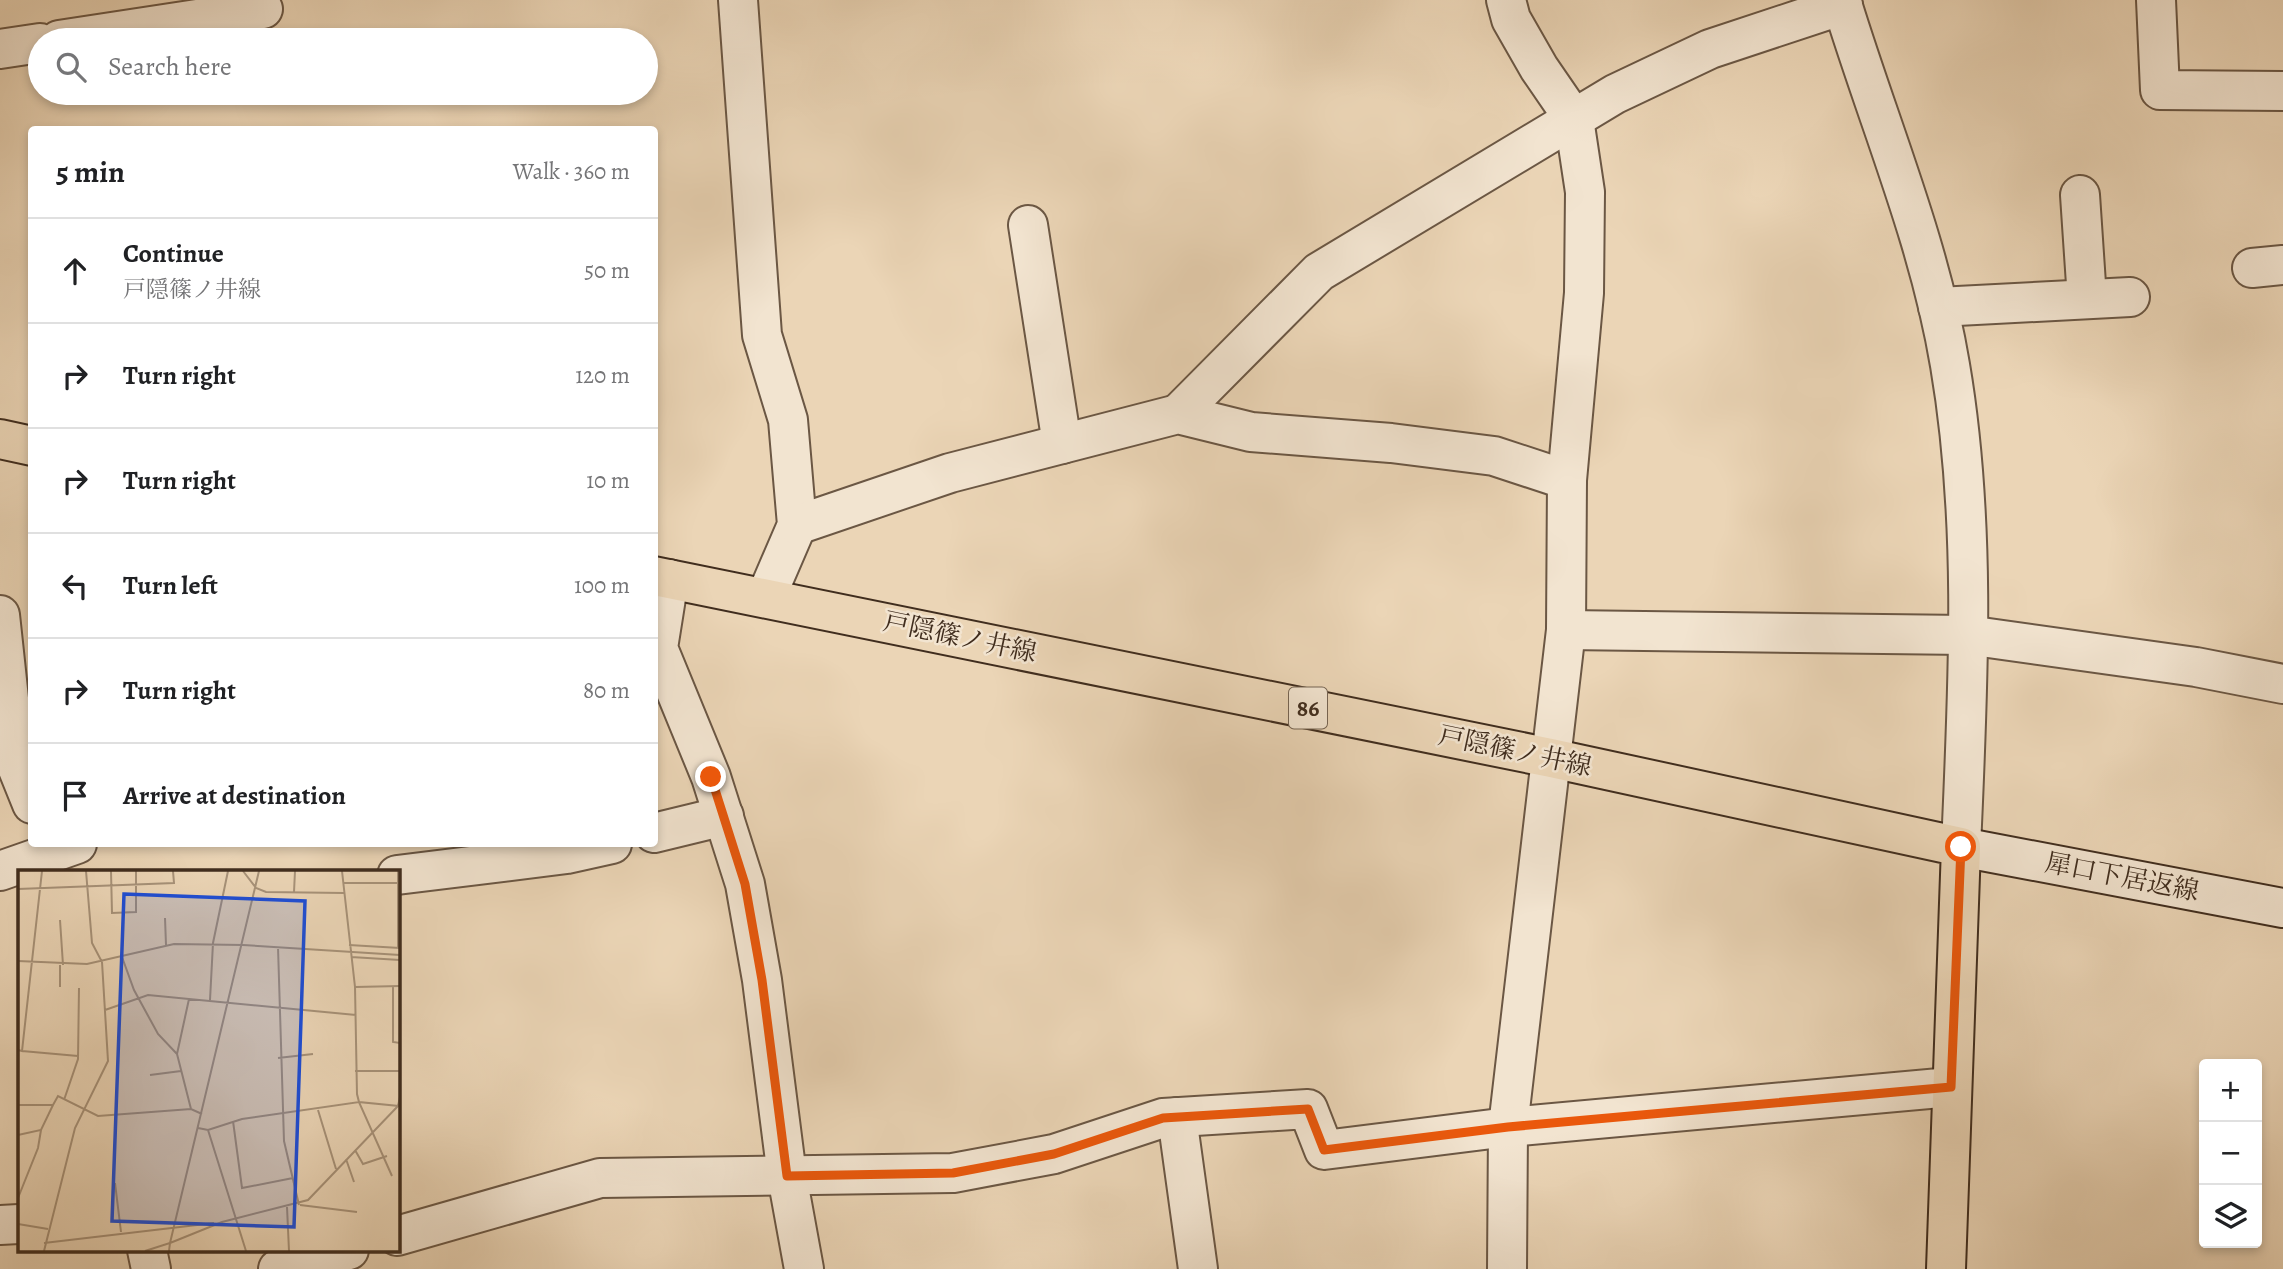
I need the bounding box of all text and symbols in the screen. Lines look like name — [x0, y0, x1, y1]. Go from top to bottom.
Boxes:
search box — [28, 28, 658, 105]
icon: search — [52, 48, 90, 86]
text: Search here — [108, 49, 232, 84]
text: 5 min — [56, 152, 125, 192]
text: Walk · 360 m — [513, 156, 630, 187]
text: Continue — [123, 236, 224, 271]
icon: ahead — [56, 252, 94, 290]
text: 50 m — [584, 255, 630, 286]
text: 戸隠篠ノ井線 — [123, 274, 261, 305]
icon: right — [56, 357, 94, 395]
text: Turn right — [123, 358, 236, 393]
text: 120 m — [575, 360, 630, 391]
icon: right — [56, 462, 94, 500]
text: Turn right — [123, 463, 236, 498]
text: 10 m — [586, 465, 630, 496]
icon: left — [56, 567, 94, 605]
text: Turn left — [123, 568, 218, 603]
text: 100 m — [574, 570, 630, 601]
street label: 戸隠篠ノ井線 — [880, 604, 1040, 670]
icon: right — [56, 672, 94, 710]
text: Turn right — [123, 673, 236, 708]
text: 80 m — [583, 675, 630, 706]
road number: 86 — [1289, 688, 1327, 728]
street label: 戸隠篠ノ井線 — [1435, 718, 1595, 784]
route end — [695, 761, 726, 792]
icon: arrive — [56, 777, 94, 815]
text: Arrive at destination — [123, 778, 346, 813]
route start — [1945, 831, 1976, 862]
street label: 犀口下居返線 — [2042, 845, 2202, 909]
inset map — [18, 870, 399, 1252]
map controls — [2199, 1059, 2262, 1248]
button: + — [2199, 1059, 2262, 1122]
button: − — [2199, 1122, 2262, 1185]
button: layers — [2199, 1185, 2262, 1248]

